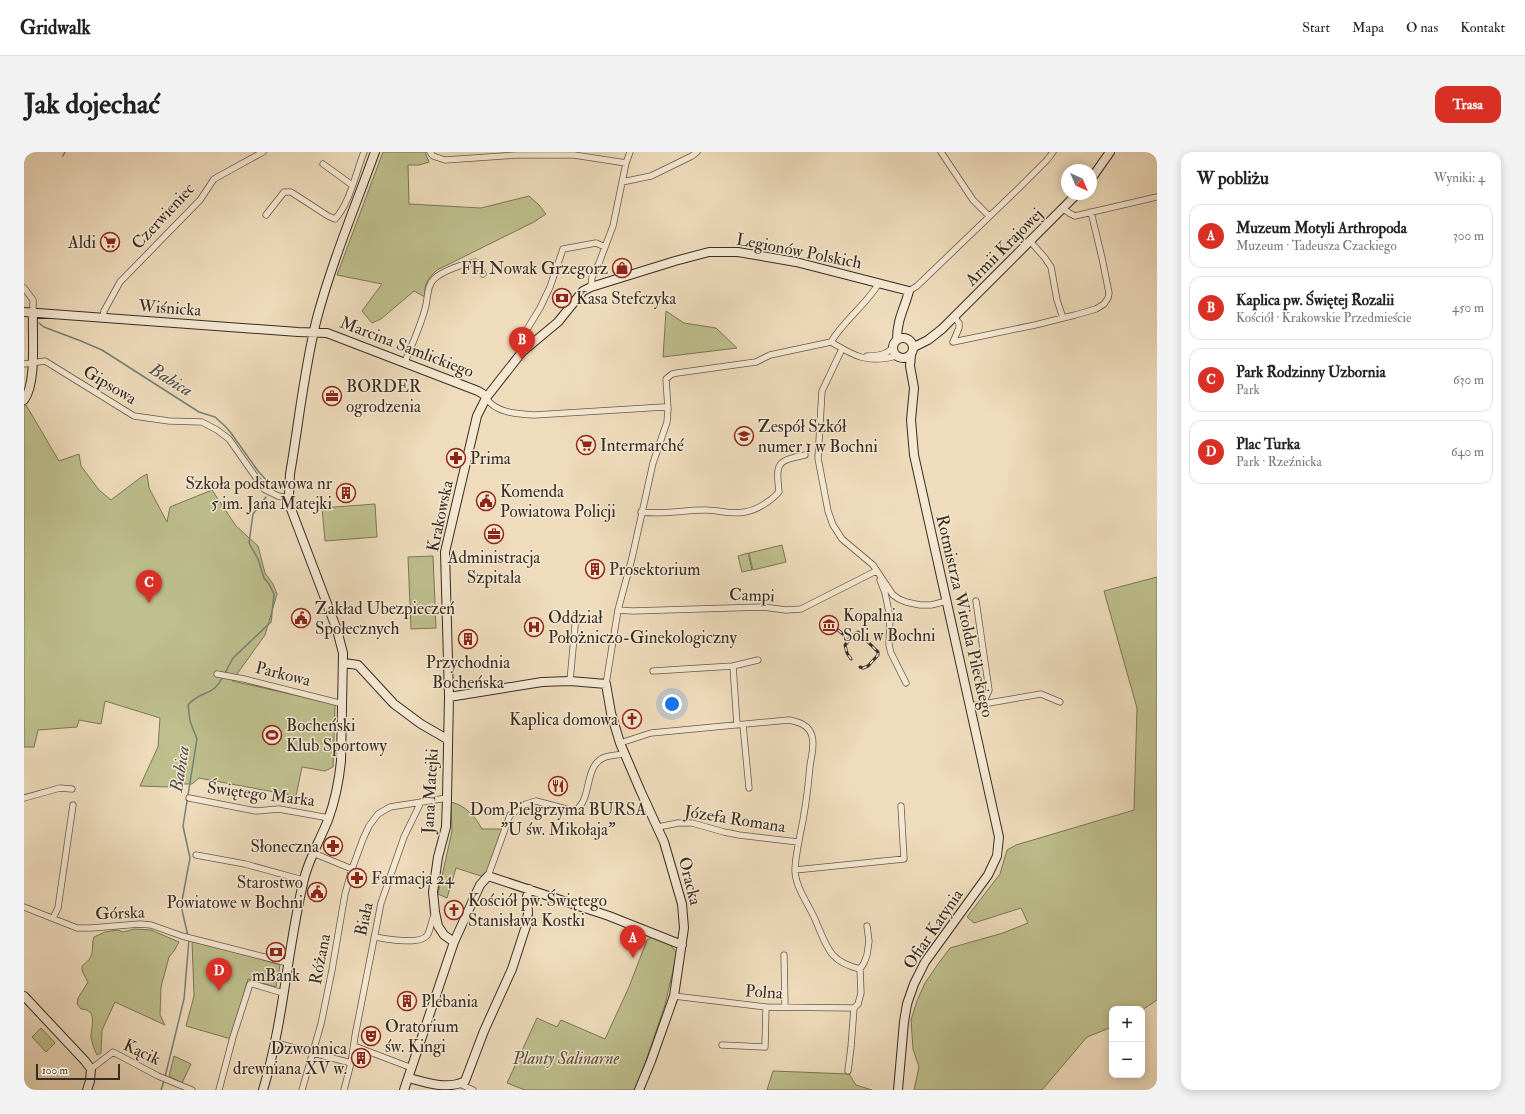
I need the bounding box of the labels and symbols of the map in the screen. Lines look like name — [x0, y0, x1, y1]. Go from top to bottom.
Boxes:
north arrow — [1061, 164, 1097, 200]
street label: Czerwieniec — [127, 178, 199, 254]
street label: Armii Krajowej — [960, 204, 1047, 291]
street label: Legionów Polskich — [734, 229, 864, 273]
supermarket icon: Aldi — [99, 231, 121, 253]
place label: Aldi — [67, 232, 96, 253]
shop icon: FH Nowak Grzegorz — [611, 257, 633, 279]
place label: FH Nowak Grzegorz — [461, 258, 608, 279]
bank icon: Kasa Stefczyka — [551, 287, 573, 309]
place label: Kasa Stefczyka — [576, 288, 677, 310]
street label: Wiśnicka — [137, 295, 203, 321]
street label: Marcina Samlickiego — [337, 312, 477, 382]
pin: B — [509, 327, 535, 360]
water label: Babica — [144, 357, 197, 402]
street label: Gipsowa — [79, 361, 141, 410]
place label: BORDER ogrodzenia — [346, 376, 422, 417]
office icon: BORDER ogrodzenia — [321, 385, 343, 407]
place label: Zespół Szkół numer 1 w Bochni — [758, 416, 878, 457]
school or university icon: Zespół Szkół numer 1 w Bochni — [733, 425, 755, 447]
supermarket icon: Intermarché — [575, 434, 597, 456]
place label: Intermarché — [600, 435, 685, 456]
pharmacy icon: Prima — [445, 447, 467, 469]
place label: Prima — [470, 448, 512, 469]
place label: Szkoła podstawowa nr 5 im. Jana Matejki — [186, 473, 333, 515]
street label: Krakowska — [422, 477, 458, 554]
place label: Komenda Powiatowa Policji — [500, 481, 616, 522]
building icon: Szkoła podstawowa nr 5 im. Jana Matejki — [335, 482, 357, 504]
public building icon: Komenda Powiatowa Policji — [475, 490, 497, 512]
street label: Rotmistrza Witolda Pileckiego — [931, 513, 999, 719]
office icon: Administracja Szpitala — [483, 523, 505, 545]
place label: Administracja Szpitala — [447, 547, 541, 589]
building icon: Prosektorium — [584, 558, 606, 580]
place label: Prosektorium — [609, 559, 701, 580]
pin: C — [136, 570, 162, 603]
street label: Campi — [729, 584, 776, 607]
place label: Zakład Ubezpieczeń Społecznych — [315, 598, 455, 640]
place label: Kopalnia Soli w Bochni — [843, 605, 936, 646]
public building icon: Zakład Ubezpieczeń Społecznych — [290, 607, 312, 629]
place label: Oddział Położniczo-Ginekologiczny — [548, 607, 737, 649]
museum icon: Kopalnia Soli w Bochni — [818, 614, 840, 636]
hospital icon: Oddział Położniczo-Ginekologiczny — [523, 616, 545, 638]
building icon: Przychodnia Bocheńska — [457, 628, 479, 650]
place label: Przychodnia Bocheńska — [426, 652, 511, 693]
street label: Parkowa — [253, 657, 314, 691]
your location — [662, 694, 682, 714]
church icon: Kaplica domowa — [621, 708, 643, 730]
place label: Kaplica domowa — [509, 709, 619, 731]
place label: Bocheński Klub Sportowy — [286, 715, 387, 757]
sports icon: Bocheński Klub Sportowy — [261, 724, 283, 746]
water label: Babica — [165, 744, 195, 795]
street label: Jana Matejki — [417, 747, 444, 835]
restaurant icon: Dom Pielgrzyma BURSA "U św. Mikołaja" — [547, 775, 569, 797]
street label: Świętego Marka — [206, 776, 317, 811]
place label: Dom Pielgrzyma BURSA "U św. Mikołaja" — [470, 799, 646, 840]
street label: Józefa Romana — [682, 800, 788, 839]
pharmacy icon: Słoneczna — [322, 835, 344, 857]
place label: Słoneczna — [250, 836, 320, 857]
street label: Oracka — [674, 855, 706, 908]
pharmacy icon: Farmacja 24 — [346, 867, 368, 889]
place label: Farmacja 24 — [371, 868, 455, 889]
place label: Starostwo Powiatowe w Bochni — [166, 872, 303, 913]
public building icon: Starostwo Powiatowe w Bochni — [306, 881, 328, 903]
street label: Ofiar Katynia — [899, 884, 969, 974]
place label: Kościół pw. Świętego Stanisława Kostki — [468, 889, 607, 931]
street label: Biała — [350, 899, 378, 938]
church icon: Kościół pw. Świętego Stanisława Kostki — [443, 899, 465, 921]
street label: Górska — [95, 902, 146, 924]
pin: A — [620, 925, 646, 958]
street label: Różana — [305, 931, 335, 986]
bank icon: mBank — [265, 941, 287, 963]
pin: D — [206, 958, 232, 991]
place label: mBank — [252, 965, 300, 986]
street label: Polna — [744, 980, 785, 1004]
building icon: Plebania — [396, 990, 418, 1012]
place label: Plebania — [421, 991, 479, 1012]
place label: Oratorium św. Kingi — [385, 1016, 459, 1057]
theatre icon: Oratorium św. Kingi — [360, 1025, 382, 1047]
street label: Kącik — [120, 1034, 164, 1070]
place label: Dzwonnica drewniana XV w. — [233, 1038, 348, 1079]
building icon: Dzwonnica drewniana XV w. — [350, 1047, 372, 1069]
park label: Planty Salinarne — [512, 1048, 619, 1069]
scale bar — [36, 1062, 120, 1081]

